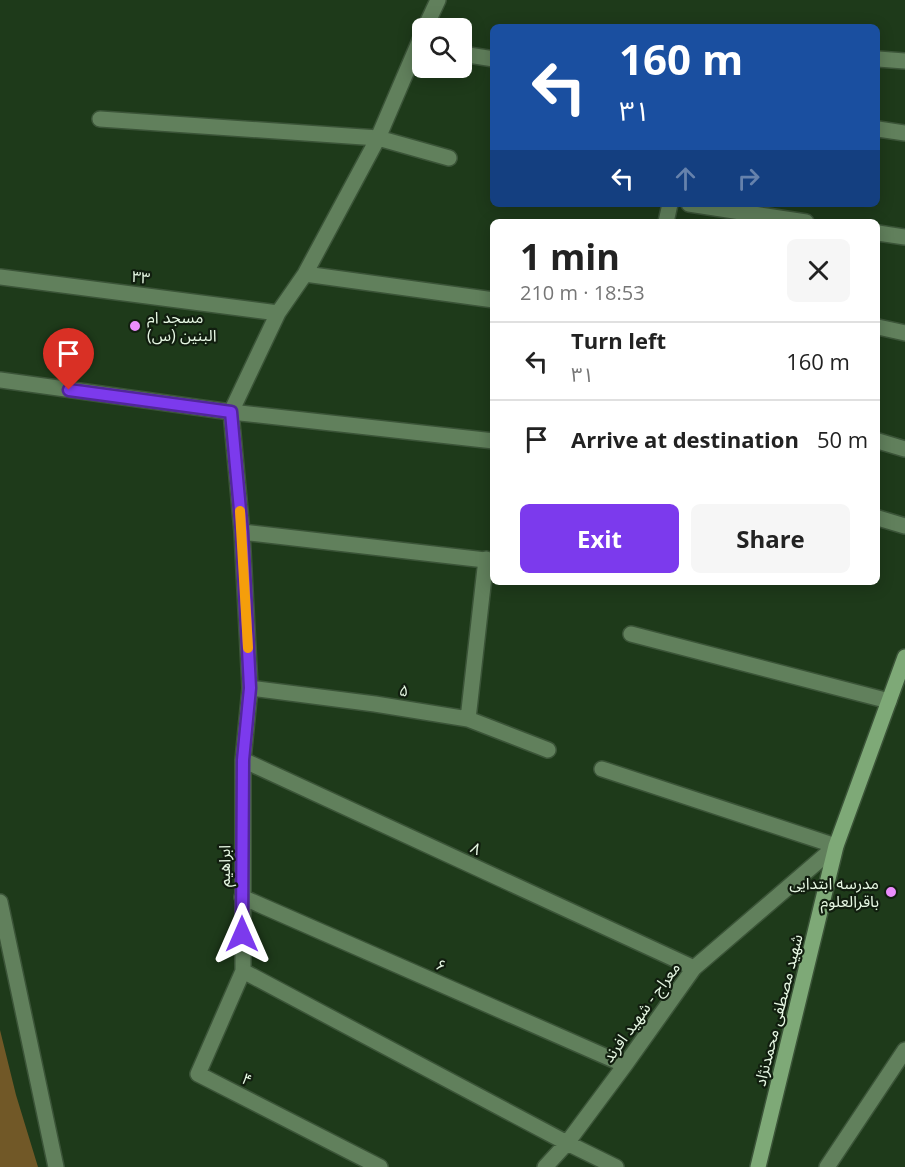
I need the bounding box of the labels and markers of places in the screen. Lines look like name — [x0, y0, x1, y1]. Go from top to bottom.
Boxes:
place label: مسجد ام البنین (س) — [147, 306, 217, 346]
marker: مسجد ام البنین (س) — [128, 319, 142, 333]
pin — [43, 328, 94, 390]
place label: مدرسه ابتدایی باقرالعلوم — [789, 872, 879, 914]
marker: مدرسه ابتدایی باقرالعلوم — [884, 885, 898, 899]

